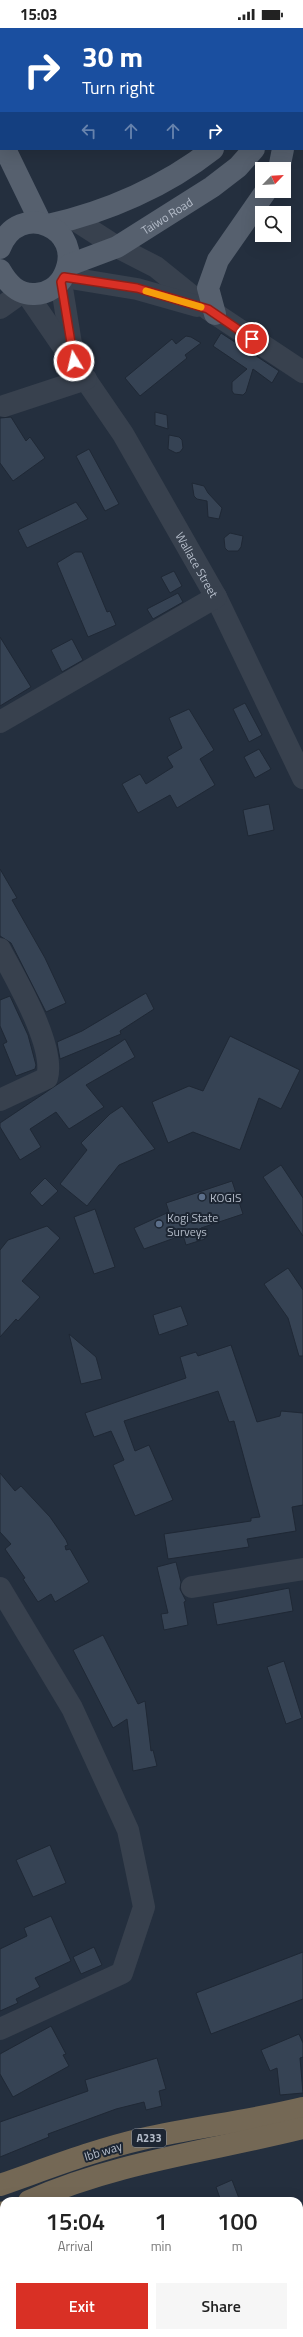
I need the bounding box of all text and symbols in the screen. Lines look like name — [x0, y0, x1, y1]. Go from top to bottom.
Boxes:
text: 15:03 — [20, 3, 57, 26]
text: 30 m — [82, 35, 143, 78]
icon: right — [16, 44, 68, 96]
text: Turn right — [82, 74, 155, 101]
icon: left — [78, 120, 100, 142]
icon: ahead — [120, 120, 142, 142]
icon: ahead — [162, 120, 184, 142]
icon: right — [204, 120, 226, 142]
north arrow — [255, 162, 291, 198]
map controls — [255, 162, 291, 242]
street label: Taiwo Road — [137, 192, 196, 239]
button: search — [255, 206, 291, 242]
pin — [235, 322, 269, 356]
icon: arrive — [241, 328, 263, 350]
position arrow — [53, 340, 95, 382]
street label: Wallace Street — [171, 528, 224, 602]
place label: KOGIS — [210, 1188, 241, 1207]
marker: KOGIS — [197, 1192, 207, 1202]
place label: Kogi State Surveys — [167, 1208, 218, 1241]
marker: Kogi State Surveys — [154, 1219, 164, 1229]
road number: A233 — [132, 2129, 166, 2147]
street label: Ibb way — [82, 2136, 125, 2166]
text: 15:04 — [46, 2203, 105, 2239]
text: 1 — [154, 2203, 168, 2239]
text: 100 — [217, 2203, 257, 2239]
text: Arrival — [58, 2236, 93, 2256]
text: min — [151, 2236, 171, 2256]
text: m — [232, 2236, 243, 2256]
button: Exit — [16, 2283, 148, 2329]
button: Share — [156, 2283, 287, 2329]

